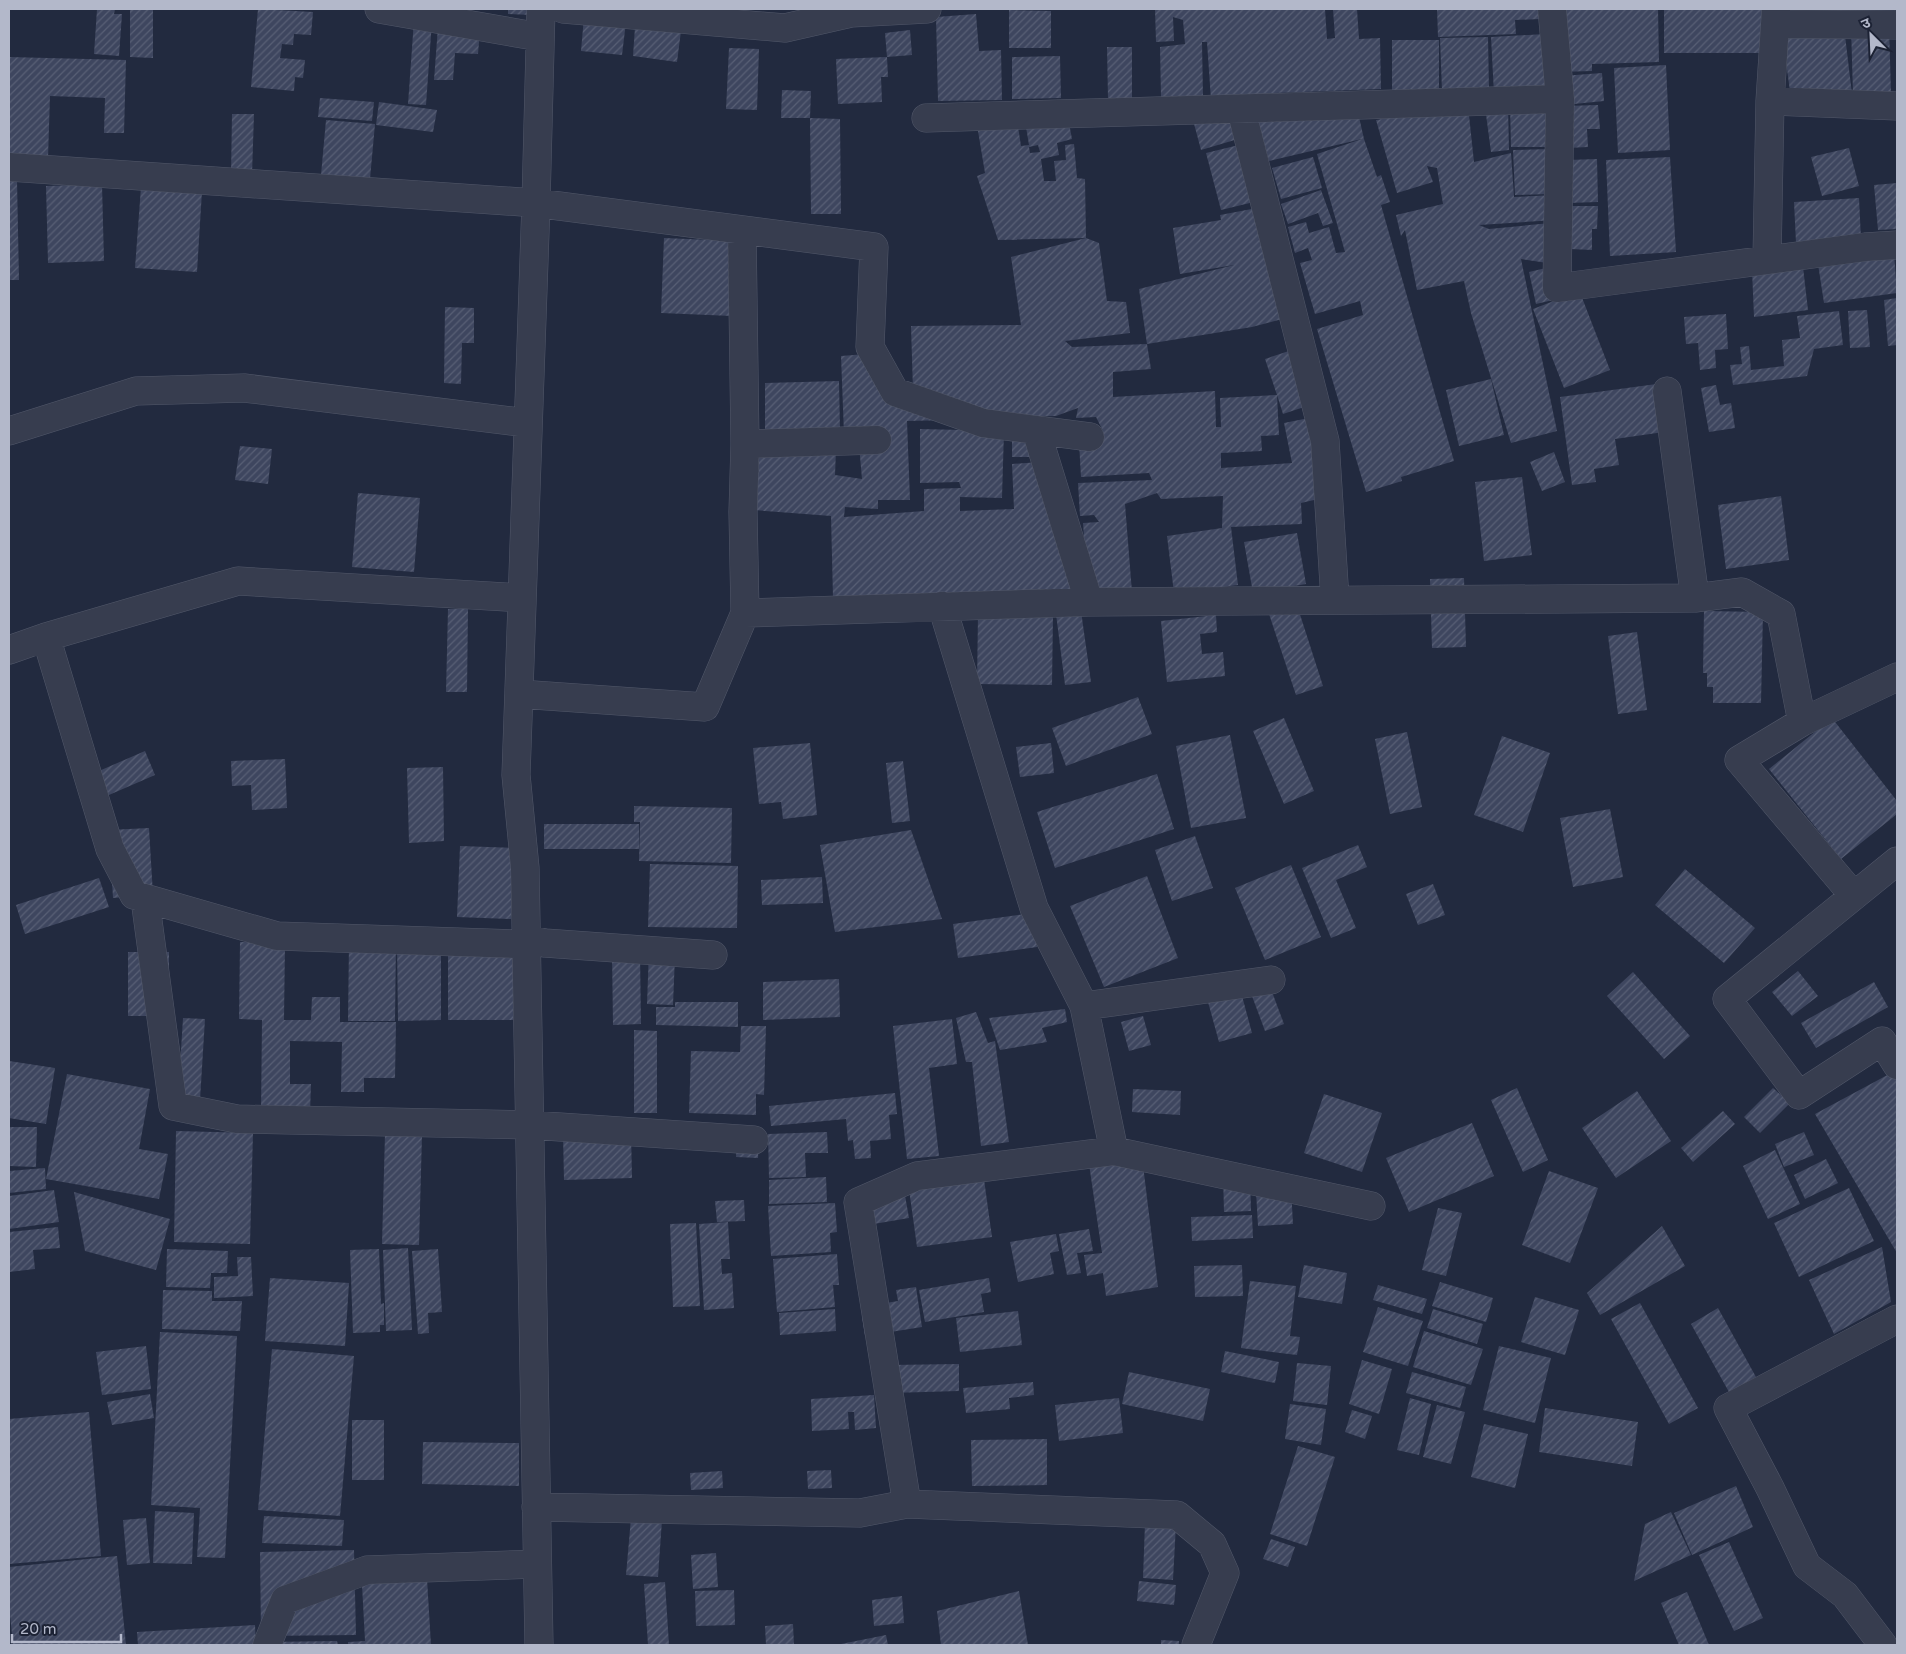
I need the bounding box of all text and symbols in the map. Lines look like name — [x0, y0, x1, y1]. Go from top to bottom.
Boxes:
north arrow — [1846, 10, 1896, 60]
text: उ — [1859, 14, 1874, 33]
scale bar — [12, 1612, 121, 1644]
text: 20 m — [20, 1620, 57, 1638]

